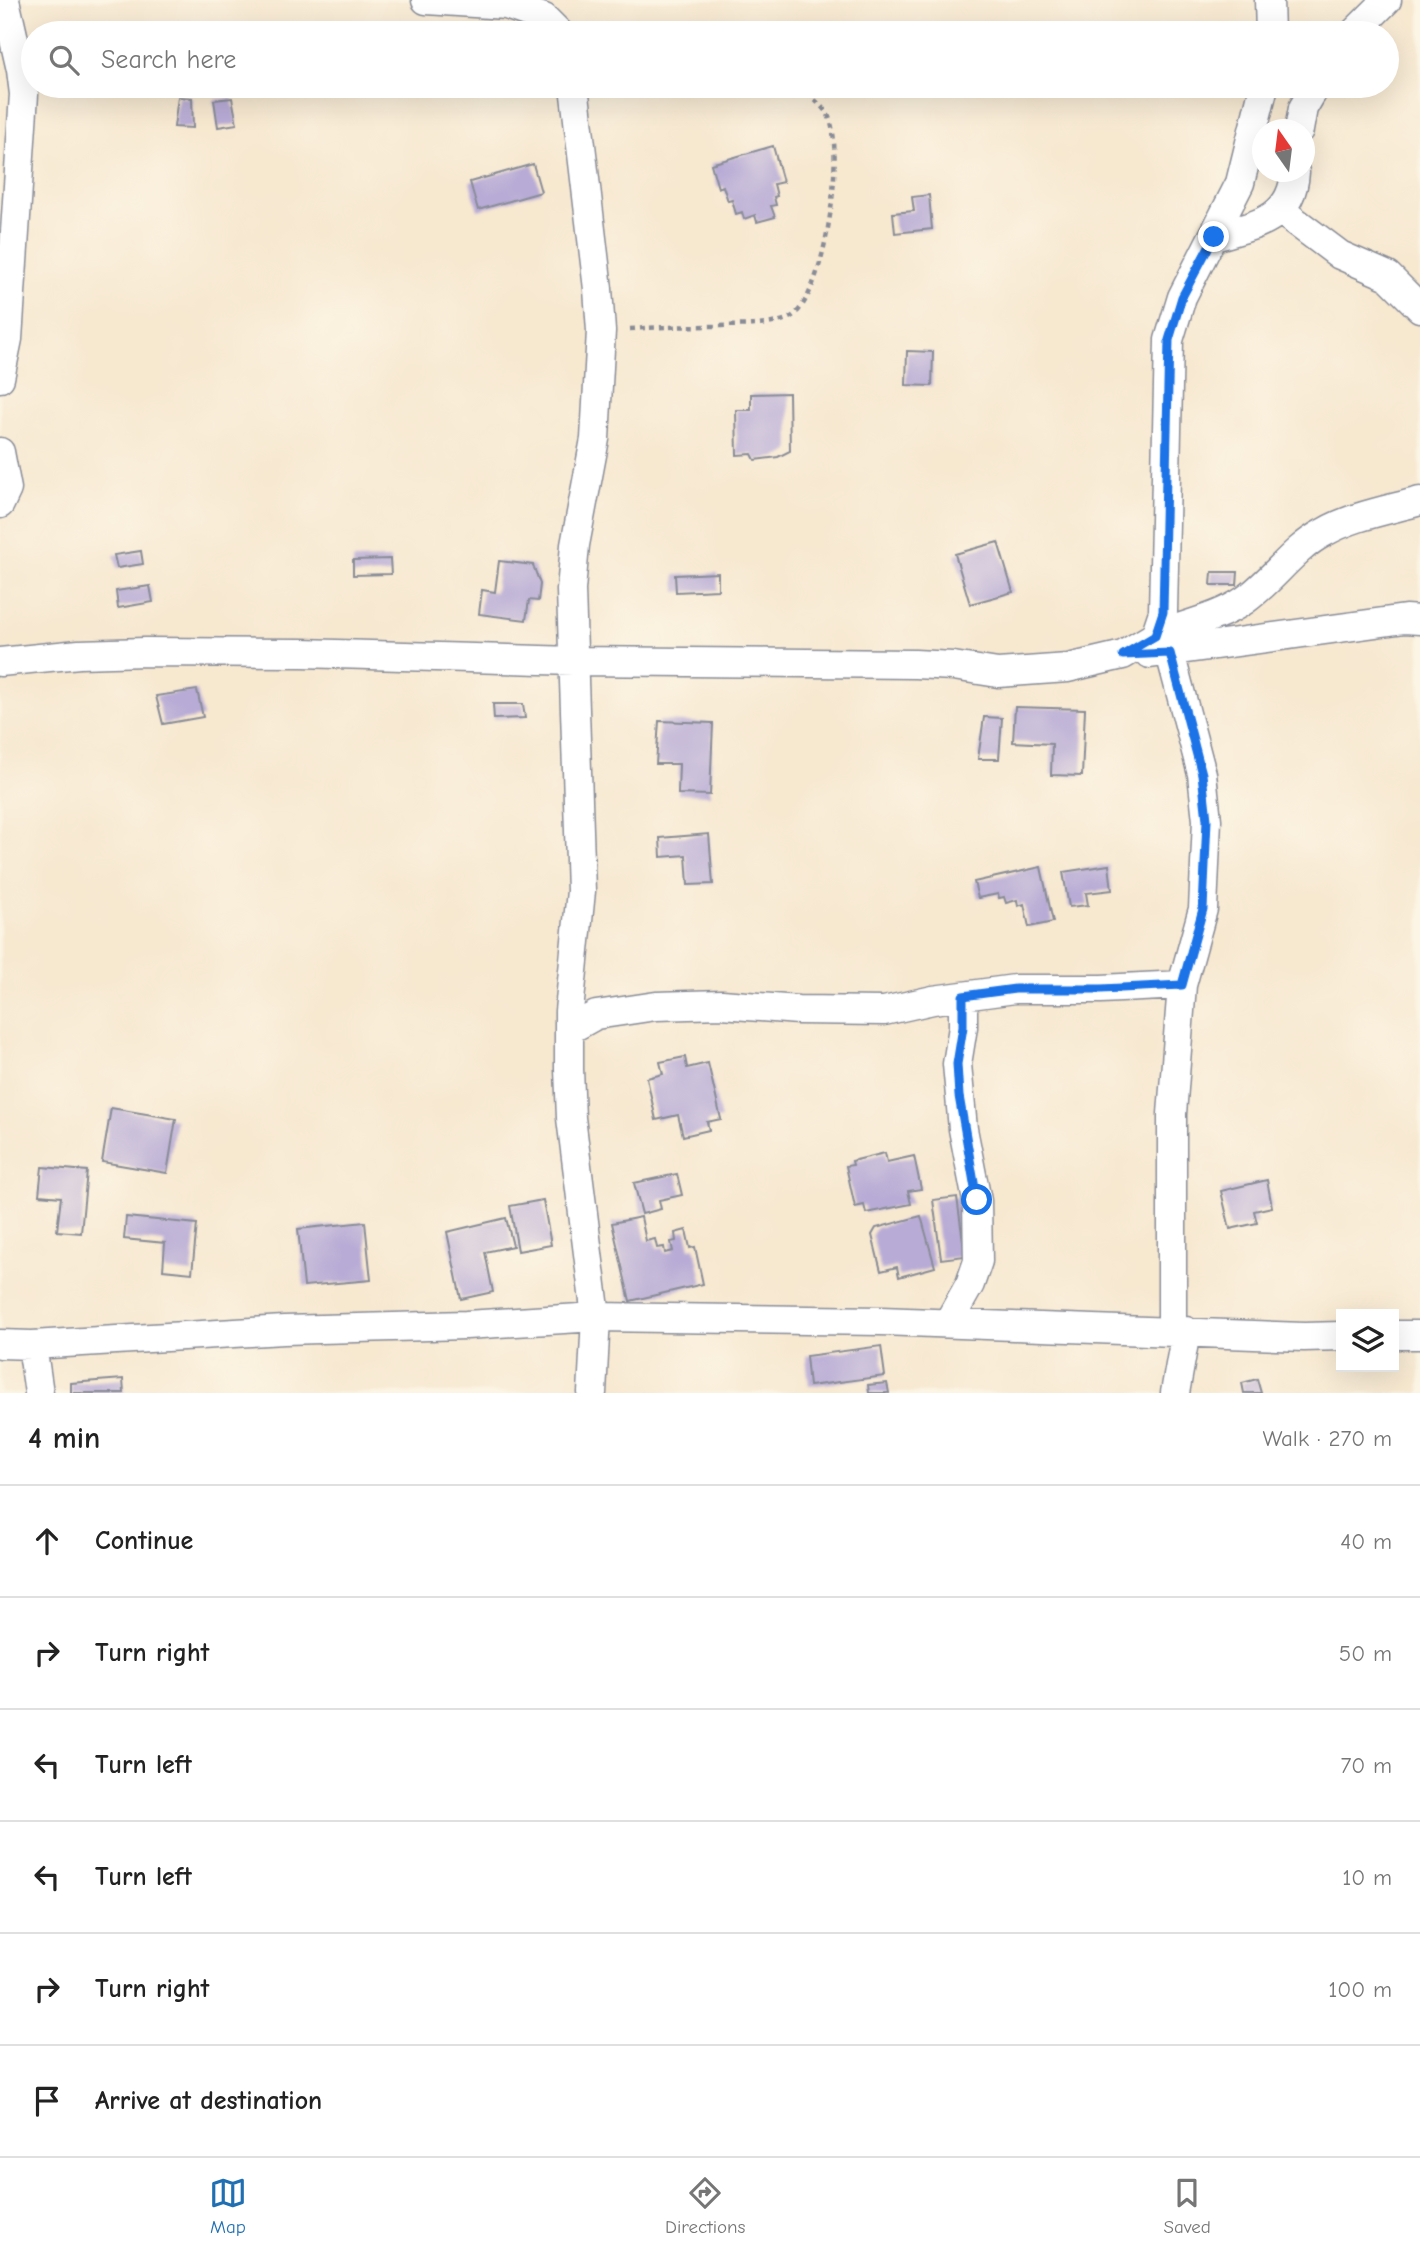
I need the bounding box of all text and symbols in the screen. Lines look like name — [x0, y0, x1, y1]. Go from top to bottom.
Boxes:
search box — [21, 21, 1399, 98]
icon: search — [45, 41, 83, 79]
text: Search here — [101, 45, 236, 75]
north arrow — [1252, 119, 1315, 182]
route end — [1198, 221, 1229, 252]
route start — [961, 1184, 992, 1215]
map controls — [1336, 1309, 1399, 1372]
button: layers — [1336, 1309, 1399, 1372]
text: 4 min — [28, 1421, 100, 1456]
text: Walk · 270 m — [1263, 1425, 1392, 1452]
icon: ahead — [28, 1522, 66, 1560]
text: Continue — [95, 1526, 193, 1556]
text: 40 m — [1340, 1528, 1392, 1555]
icon: right — [28, 1634, 66, 1672]
text: Turn right — [95, 1638, 209, 1668]
text: 50 m — [1339, 1640, 1392, 1667]
icon: left — [28, 1746, 66, 1784]
text: Turn left — [95, 1750, 192, 1780]
text: 70 m — [1340, 1752, 1392, 1779]
icon: left — [28, 1858, 66, 1896]
text: Turn left — [95, 1862, 192, 1892]
text: 10 m — [1342, 1864, 1392, 1891]
icon: right — [28, 1970, 66, 2008]
text: Turn right — [95, 1974, 209, 2004]
text: 100 m — [1328, 1976, 1392, 2003]
icon: arrive — [28, 2082, 66, 2120]
text: Arrive at destination — [95, 2086, 322, 2116]
tab: Map — [209, 2174, 247, 2238]
tab: Directions — [665, 2174, 745, 2238]
tab: Saved — [1164, 2174, 1211, 2238]

